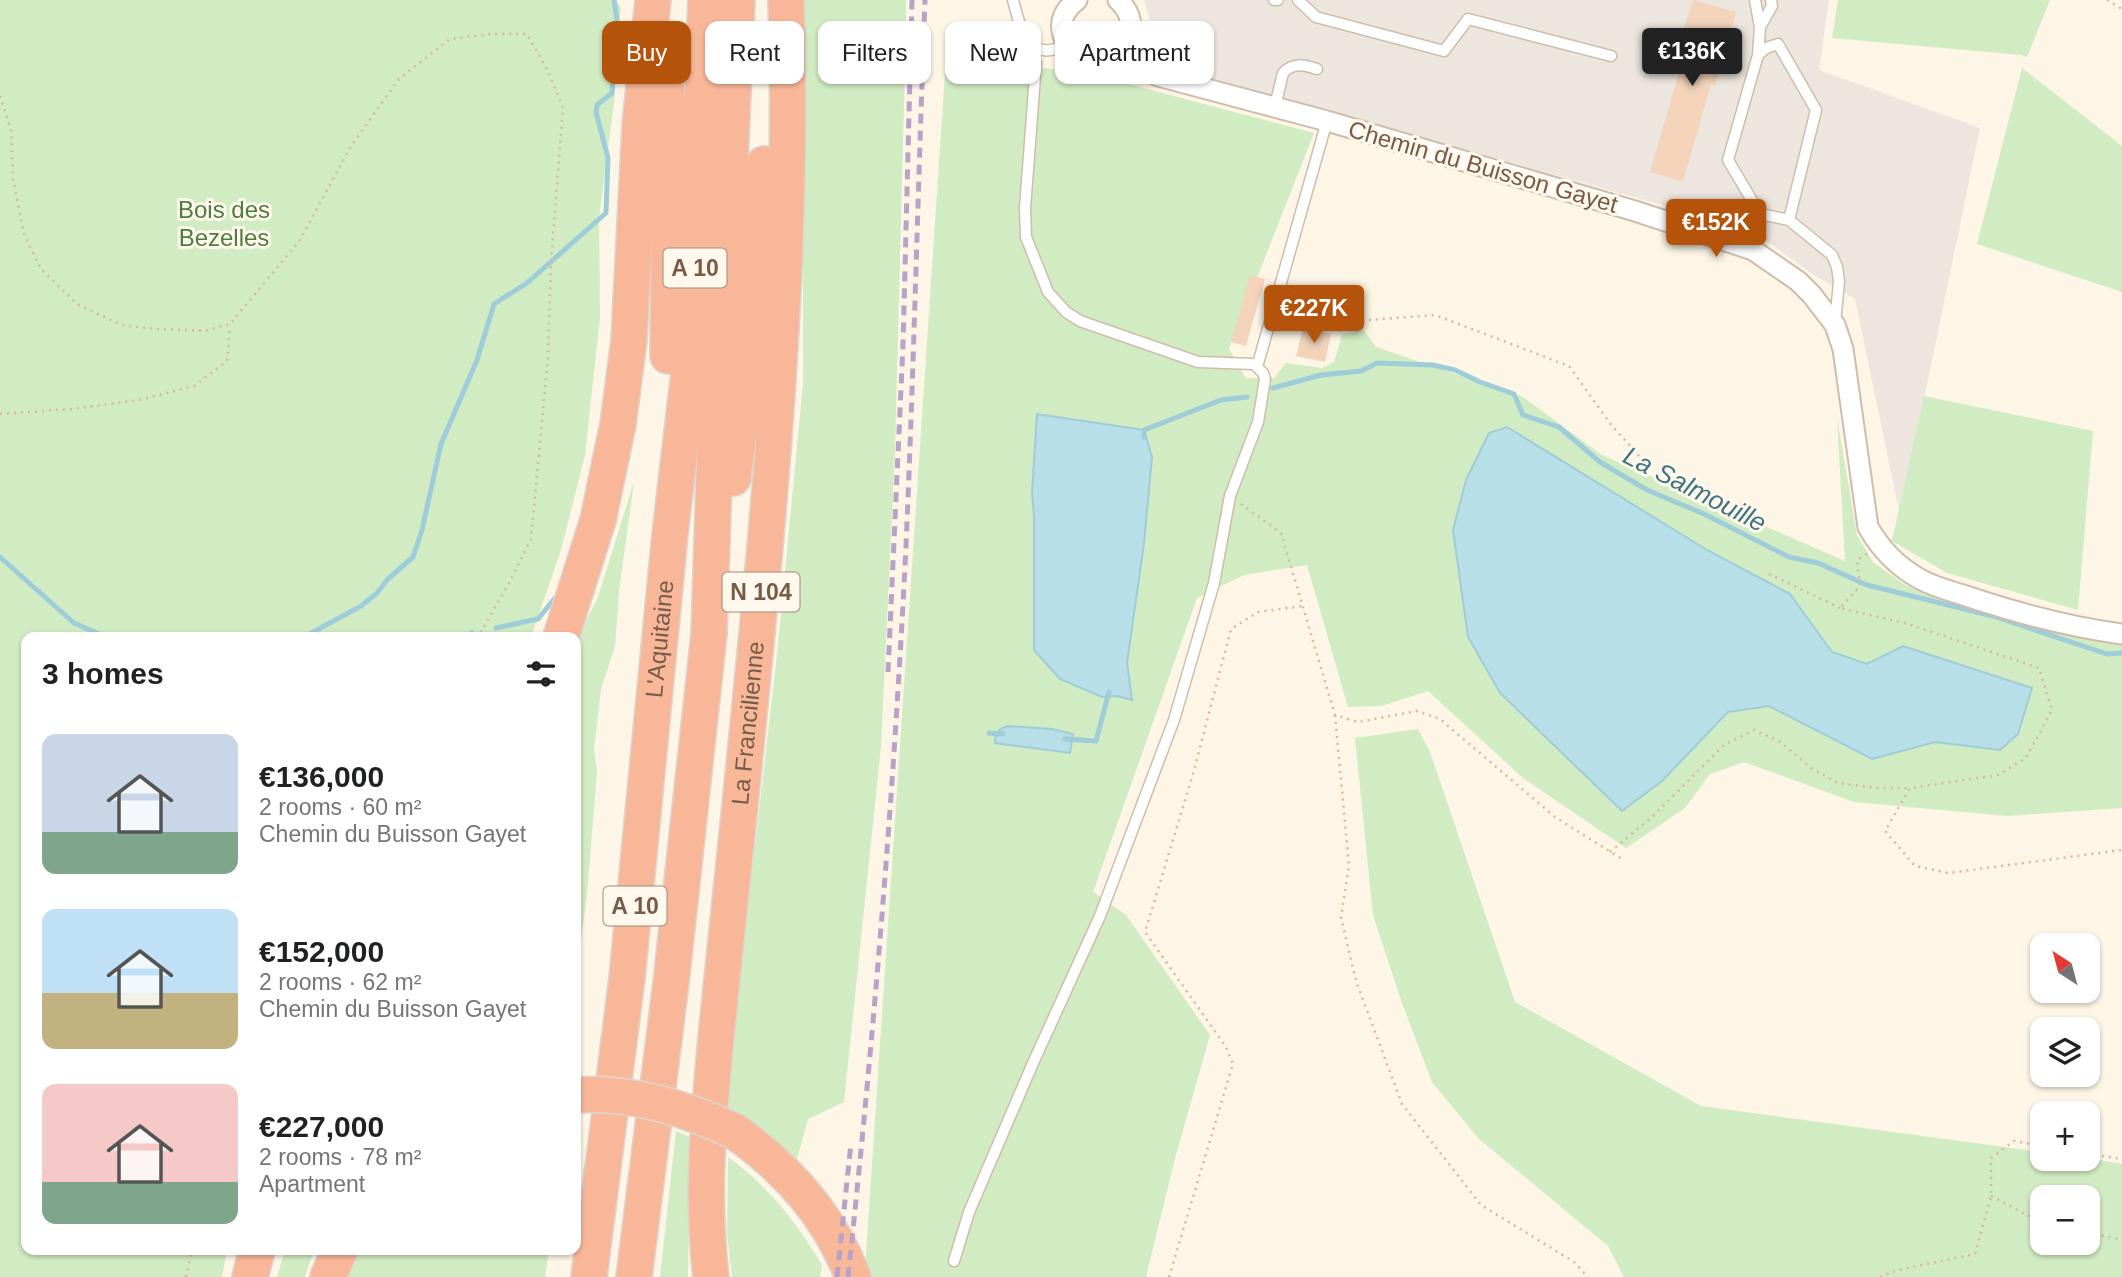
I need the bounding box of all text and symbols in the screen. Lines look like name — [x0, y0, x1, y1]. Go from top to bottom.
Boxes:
chip: Buy — [602, 21, 691, 84]
chip: Rent — [705, 21, 804, 84]
chip: Filters — [818, 21, 931, 84]
chip: New — [945, 21, 1041, 84]
chip: Apartment — [1055, 21, 1214, 84]
pin: €136K — [1643, 28, 1741, 88]
text: €136K — [1658, 38, 1726, 64]
street label: Chemin du Buisson Gayet — [1345, 115, 1621, 218]
park label: Bois des Bezelles — [178, 196, 270, 251]
pin: €152K — [1667, 200, 1765, 259]
text: €152K — [1682, 209, 1750, 235]
road number: A 10 — [664, 248, 726, 288]
pin: €227K — [1265, 286, 1363, 345]
text: €227K — [1280, 295, 1348, 321]
water label: La Salmouille — [1619, 440, 1771, 538]
road number: N 104 — [722, 572, 800, 612]
street label: L'Aquitaine — [640, 579, 678, 699]
street label: La Francilienne — [726, 640, 769, 806]
icon: filters — [522, 655, 560, 693]
text: 3 homes — [42, 657, 164, 690]
text: €136,000 — [259, 760, 384, 793]
icon: home — [98, 762, 182, 846]
text: 2 rooms · 60 m² — [259, 794, 421, 820]
text: Chemin du Buisson Gayet — [259, 821, 526, 847]
road number: A 10 — [604, 886, 666, 925]
north arrow — [2030, 933, 2100, 1003]
map controls — [2030, 933, 2100, 1255]
text: €152,000 — [259, 935, 384, 968]
icon: home — [98, 937, 182, 1021]
text: 2 rooms · 62 m² — [259, 969, 421, 995]
text: Chemin du Buisson Gayet — [259, 996, 526, 1022]
button: layers — [2030, 1017, 2100, 1087]
button: + — [2030, 1101, 2100, 1171]
text: €227,000 — [259, 1110, 384, 1143]
icon: home — [98, 1112, 182, 1196]
text: 2 rooms · 78 m² — [259, 1144, 421, 1170]
text: Apartment — [259, 1171, 365, 1197]
button: − — [2030, 1185, 2100, 1255]

